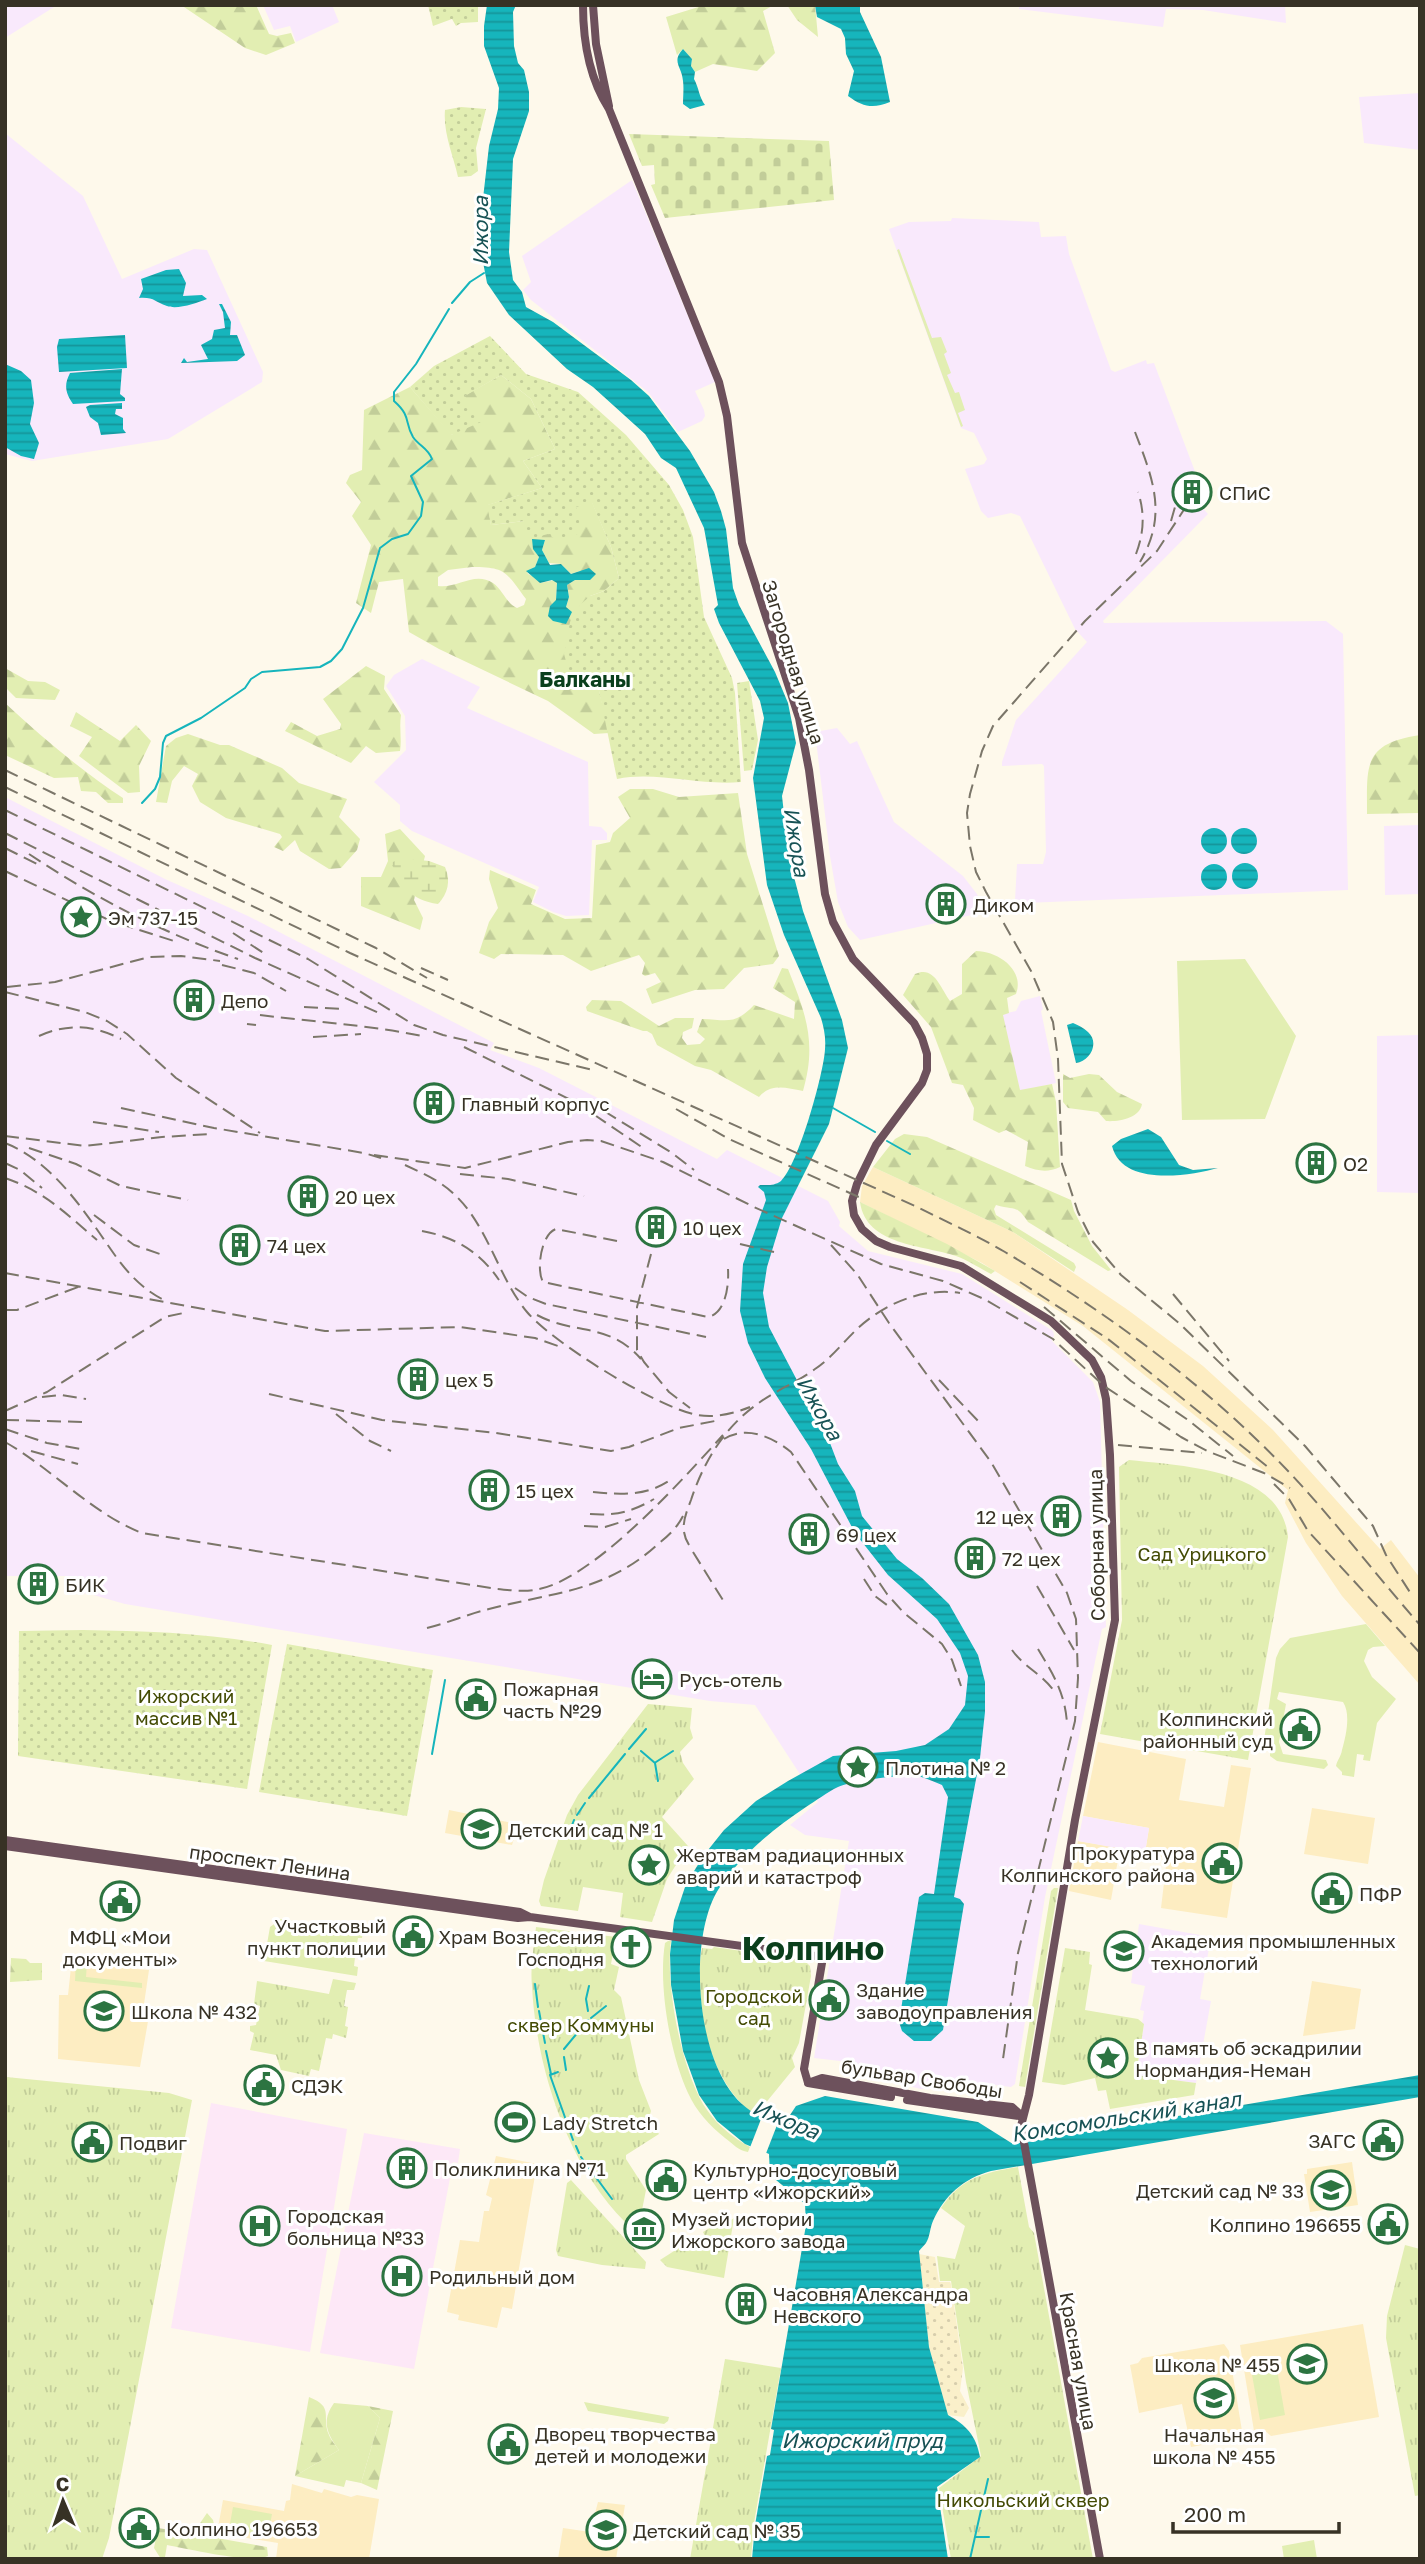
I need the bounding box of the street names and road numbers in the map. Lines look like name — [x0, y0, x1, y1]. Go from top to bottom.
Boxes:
street label: Загородная улица — [758, 577, 830, 747]
street label: Соборная улица — [1083, 1469, 1109, 1621]
street label: проспект Ленина — [188, 1839, 352, 1885]
street label: бульвар Свободы — [840, 2054, 1004, 2102]
street label: Красная улица — [1056, 2290, 1102, 2432]

